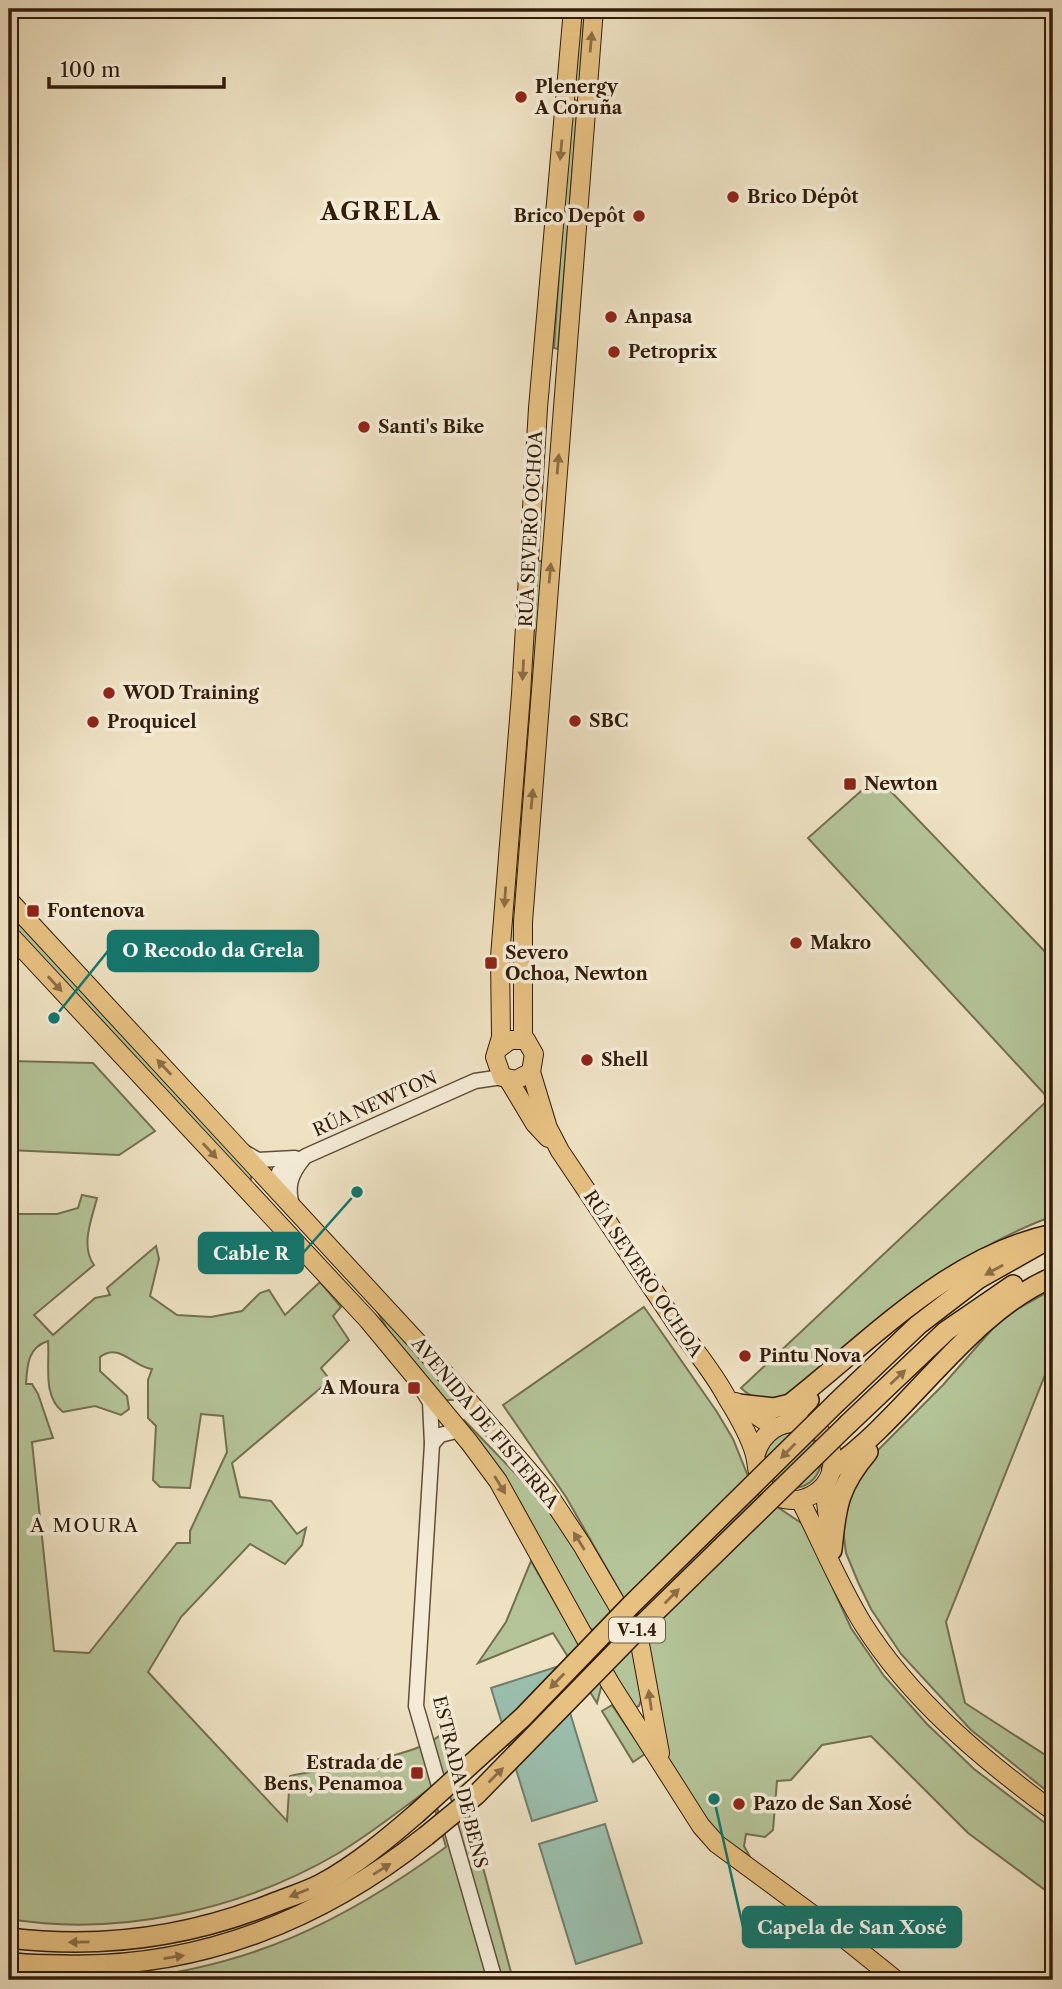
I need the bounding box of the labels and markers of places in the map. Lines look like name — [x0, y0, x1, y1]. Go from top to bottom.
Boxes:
place label: Plenergy A Coruña — [534, 76, 623, 119]
marker: Plenergy A Coruña — [513, 89, 529, 105]
place label: Brico Dépôt — [747, 186, 859, 208]
marker: Brico Dépôt — [725, 189, 741, 205]
place label: Brico Depôt — [513, 205, 626, 227]
marker: Brico Depôt — [631, 208, 647, 224]
place label: Anpasa — [624, 306, 693, 328]
marker: Anpasa — [603, 309, 619, 325]
place label: Petroprix — [628, 341, 717, 363]
marker: Petroprix — [606, 344, 622, 360]
place label: Santi's Bike — [378, 416, 485, 438]
marker: Santi's Bike — [356, 419, 372, 435]
place label: WOD Training — [122, 682, 259, 704]
marker: WOD Training — [101, 685, 117, 701]
place label: SBC — [589, 710, 628, 732]
place label: Proquicel — [107, 711, 197, 733]
marker: SBC — [567, 713, 583, 729]
marker: Proquicel — [85, 714, 101, 730]
place label: Newton — [864, 773, 938, 795]
marker: Newton — [842, 776, 858, 792]
place label: Fontenova — [47, 900, 145, 922]
marker: Fontenova — [25, 903, 41, 919]
callout: O Recodo da Grela — [108, 931, 318, 971]
place label: Makro — [810, 932, 871, 954]
marker: Makro — [788, 935, 804, 951]
place label: Severo Ochoa, Newton — [505, 942, 649, 985]
marker: Severo Ochoa, Newton — [483, 955, 499, 971]
place label: Shell — [601, 1049, 648, 1071]
marker: Shell — [579, 1052, 595, 1068]
callout: Cable R — [199, 1233, 303, 1273]
place label: Pintu Nova — [759, 1345, 862, 1367]
marker: Pintu Nova — [737, 1348, 753, 1364]
place label: A Moura — [320, 1377, 401, 1399]
marker: A Moura — [406, 1380, 422, 1396]
place label: Estrada de Bens, Penamoa — [264, 1752, 404, 1795]
marker: Estrada de Bens, Penamoa — [409, 1765, 425, 1781]
place label: Pazo de San Xosé — [753, 1793, 912, 1815]
marker: Pazo de San Xosé — [731, 1796, 747, 1812]
callout: Capela de San Xosé — [743, 1907, 961, 1947]

